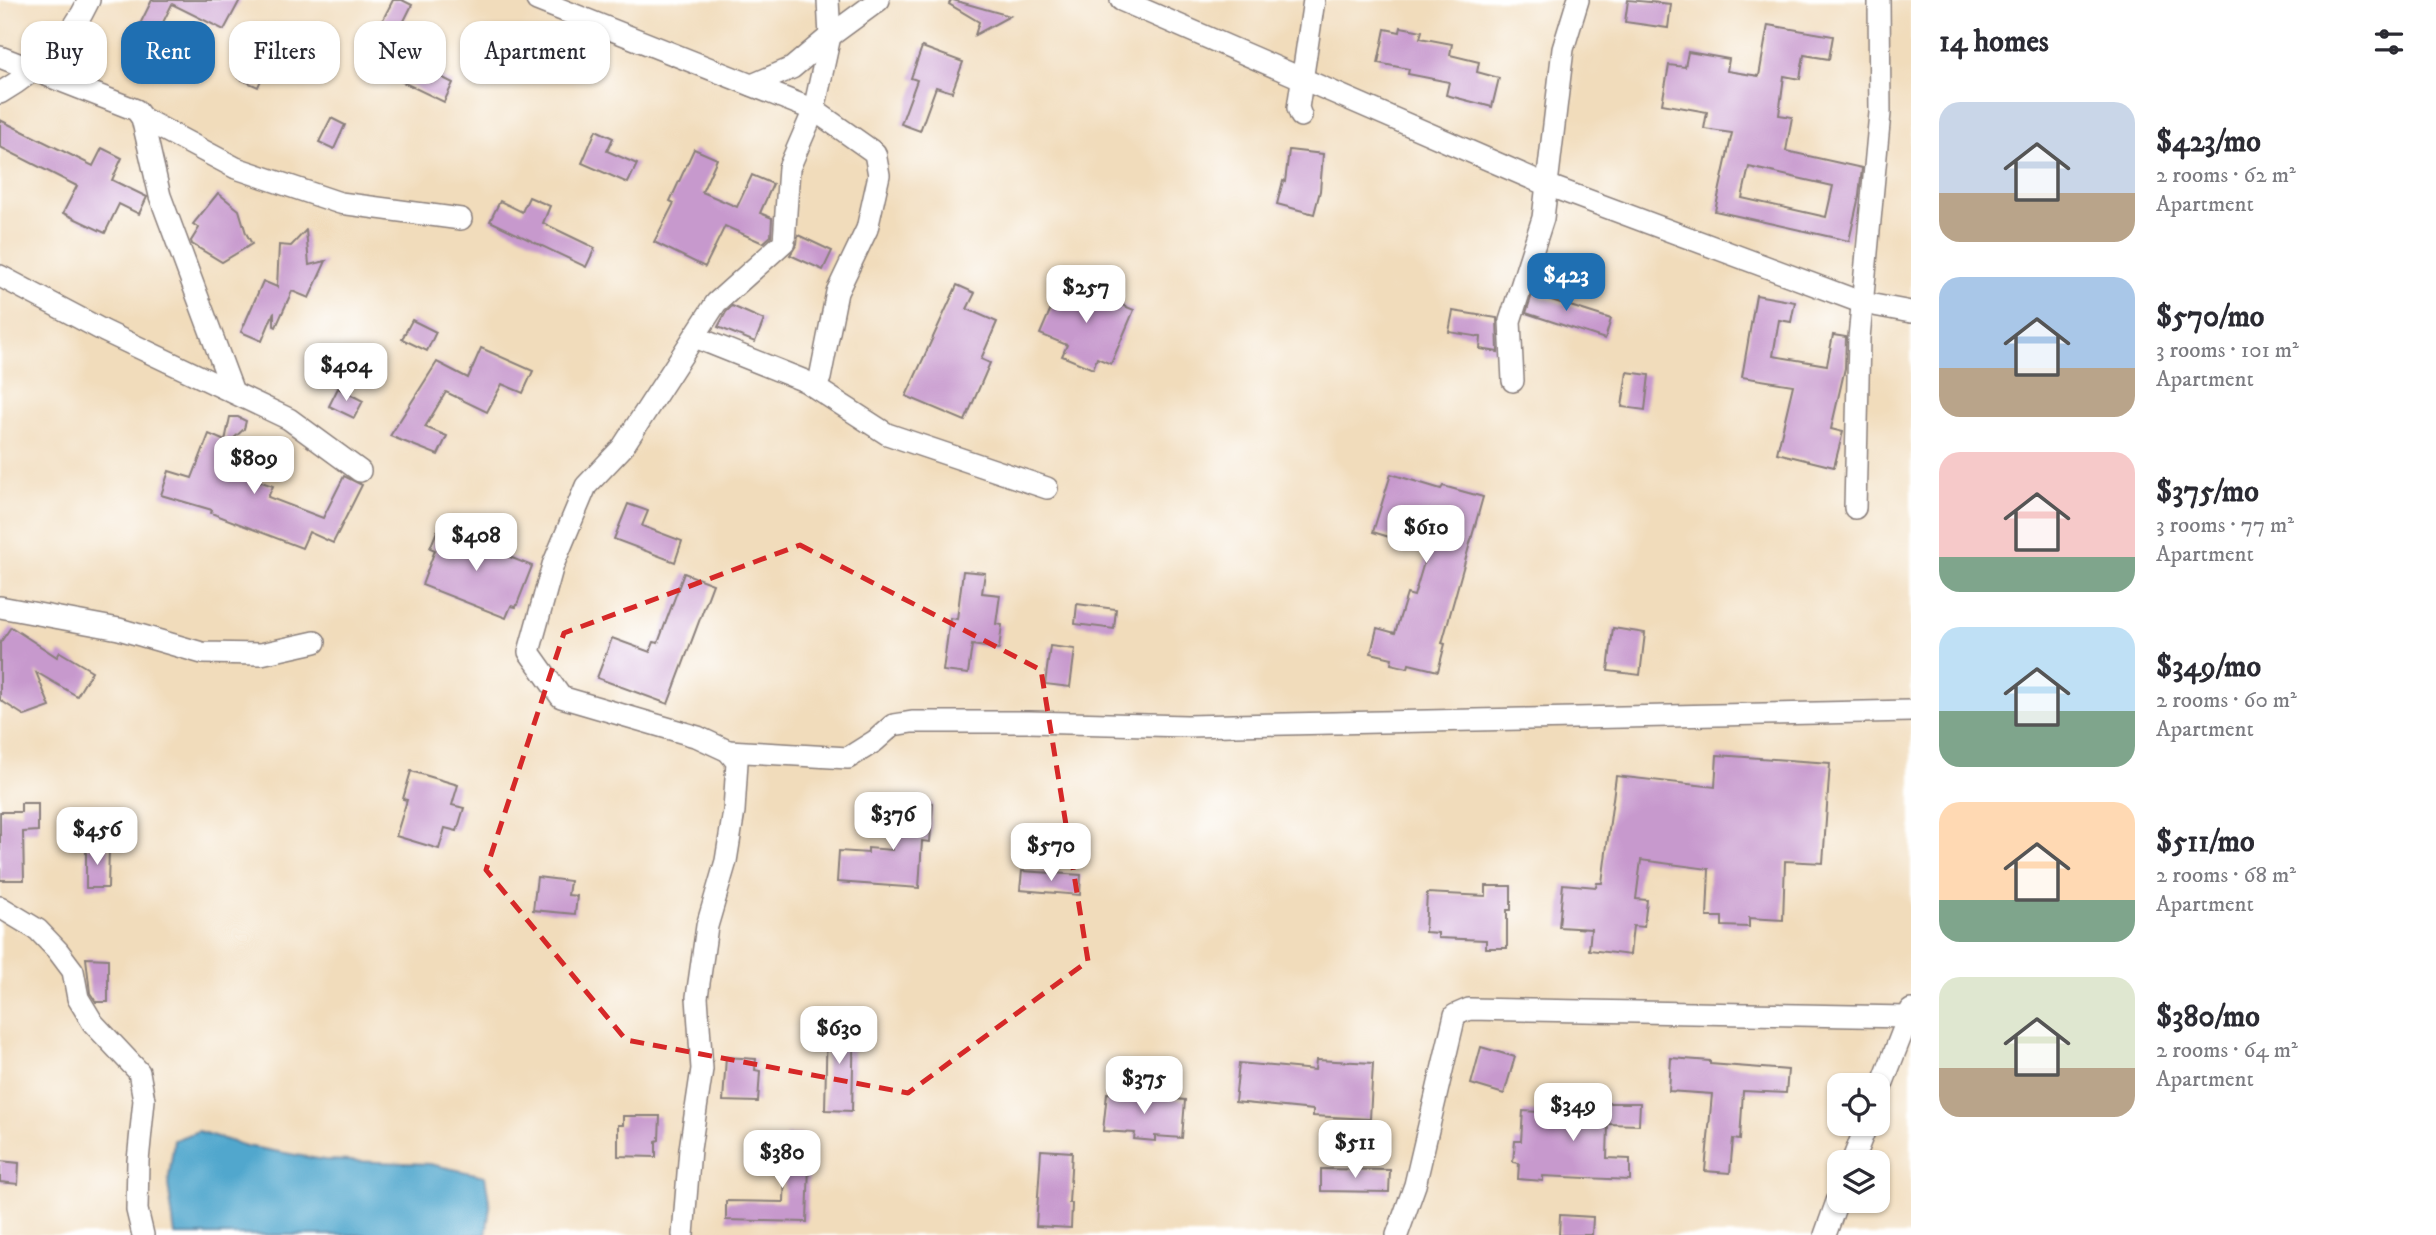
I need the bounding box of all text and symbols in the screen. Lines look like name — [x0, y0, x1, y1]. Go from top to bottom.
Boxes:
chip: Buy — [21, 21, 107, 84]
chip: Rent — [121, 21, 215, 84]
chip: Filters — [229, 21, 340, 84]
chip: New — [354, 21, 446, 84]
chip: Apartment — [460, 21, 610, 84]
icon: filters — [2370, 23, 2408, 61]
text: 14 homes — [1939, 24, 2049, 61]
text: $423/mo — [2156, 124, 2261, 161]
icon: home — [1995, 130, 2079, 214]
text: 2 rooms · 62 m² — [2156, 161, 2296, 190]
text: Apartment — [2156, 190, 2254, 219]
pin: $423 — [1525, 254, 1607, 313]
text: $423 — [1543, 261, 1589, 290]
pin: $257 — [1045, 266, 1127, 325]
text: $257 — [1062, 273, 1110, 302]
text: $570/mo — [2156, 299, 2264, 336]
icon: home — [1995, 305, 2079, 389]
text: 3 rooms · 101 m² — [2156, 336, 2299, 365]
pin: $404 — [305, 344, 387, 403]
text: $404 — [320, 351, 372, 380]
text: Apartment — [2156, 365, 2254, 394]
pin: $809 — [213, 436, 295, 496]
text: $809 — [230, 444, 278, 473]
text: $375/mo — [2156, 474, 2259, 511]
icon: home — [1995, 480, 2079, 564]
pin: $610 — [1385, 505, 1467, 565]
text: 3 rooms · 77 m² — [2156, 511, 2294, 540]
text: $610 — [1403, 513, 1449, 542]
pin: $408 — [435, 514, 517, 573]
text: $408 — [451, 521, 501, 550]
text: Apartment — [2156, 540, 2254, 569]
text: $349/mo — [2156, 649, 2261, 686]
icon: home — [1995, 655, 2079, 739]
text: 2 rooms · 60 m² — [2156, 686, 2297, 715]
text: Apartment — [2156, 715, 2254, 744]
pin: $376 — [852, 792, 934, 852]
text: $376 — [870, 800, 916, 829]
pin: $456 — [56, 808, 138, 867]
text: $456 — [72, 815, 122, 844]
pin: $570 — [1010, 824, 1092, 883]
text: $511/mo — [2156, 824, 2255, 861]
icon: home — [1995, 830, 2079, 914]
text: $570 — [1027, 831, 1075, 860]
text: 2 rooms · 68 m² — [2156, 861, 2296, 890]
text: Apartment — [2156, 890, 2254, 919]
text: $380/mo — [2156, 999, 2260, 1036]
icon: home — [1995, 1005, 2079, 1089]
pin: $630 — [798, 1006, 880, 1066]
text: $630 — [816, 1014, 862, 1043]
text: 2 rooms · 64 m² — [2156, 1036, 2298, 1065]
pin: $375 — [1103, 1056, 1185, 1116]
text: $375 — [1122, 1064, 1166, 1093]
text: Apartment — [2156, 1065, 2254, 1094]
map controls — [1827, 1073, 1890, 1213]
button: locate — [1827, 1073, 1890, 1136]
pin: $349 — [1532, 1084, 1614, 1143]
text: $349 — [1550, 1091, 1596, 1120]
pin: $511 — [1314, 1120, 1396, 1180]
text: $511 — [1335, 1128, 1375, 1157]
pin: $380 — [741, 1130, 823, 1190]
text: $380 — [759, 1138, 805, 1167]
button: layers — [1827, 1150, 1890, 1213]

